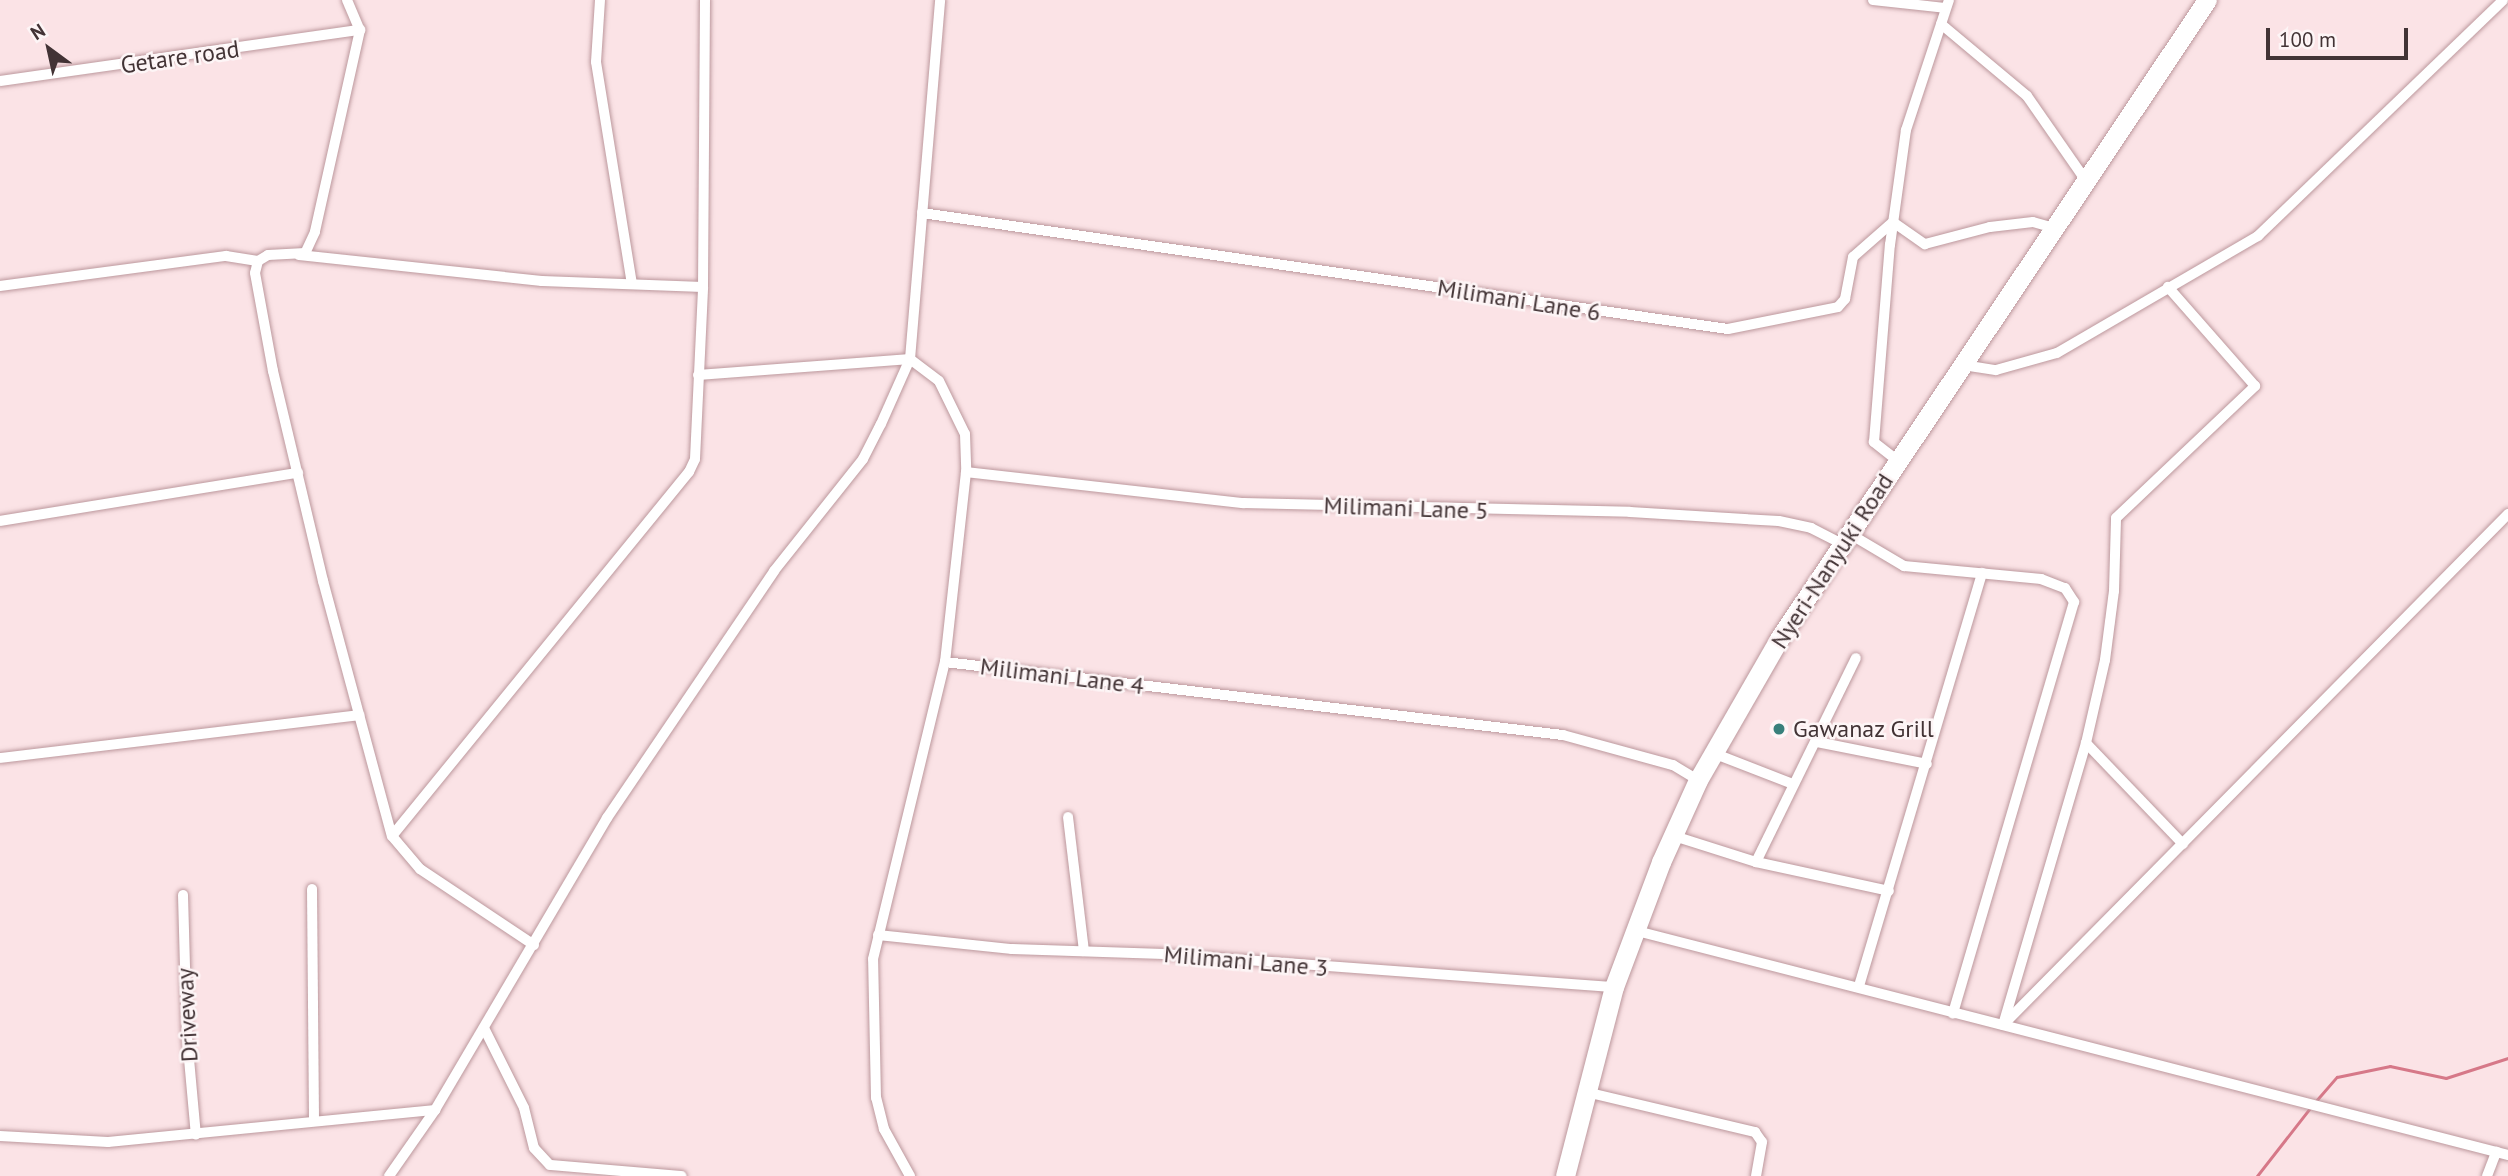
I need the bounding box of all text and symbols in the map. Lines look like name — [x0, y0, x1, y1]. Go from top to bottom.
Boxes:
north arrow — [14, 14, 84, 84]
scale bar — [2270, 14, 2412, 58]
text: N — [26, 18, 49, 45]
text: 100 m — [2279, 26, 2336, 53]
street label: Getare road — [119, 34, 241, 80]
street label: Milimani Lane 6 — [1435, 273, 1603, 327]
street label: Nyeri-Nanyuki Road — [1765, 468, 1899, 654]
street label: Milimani Lane 5 — [1323, 491, 1489, 525]
street label: Milimani Lane 4 — [978, 652, 1146, 700]
place label: Gawanaz Grill — [1793, 715, 1935, 743]
marker: Gawanaz Grill — [1771, 721, 1787, 737]
street label: Milimani Lane 3 — [1163, 939, 1329, 983]
street label: Driveway — [170, 967, 204, 1063]

